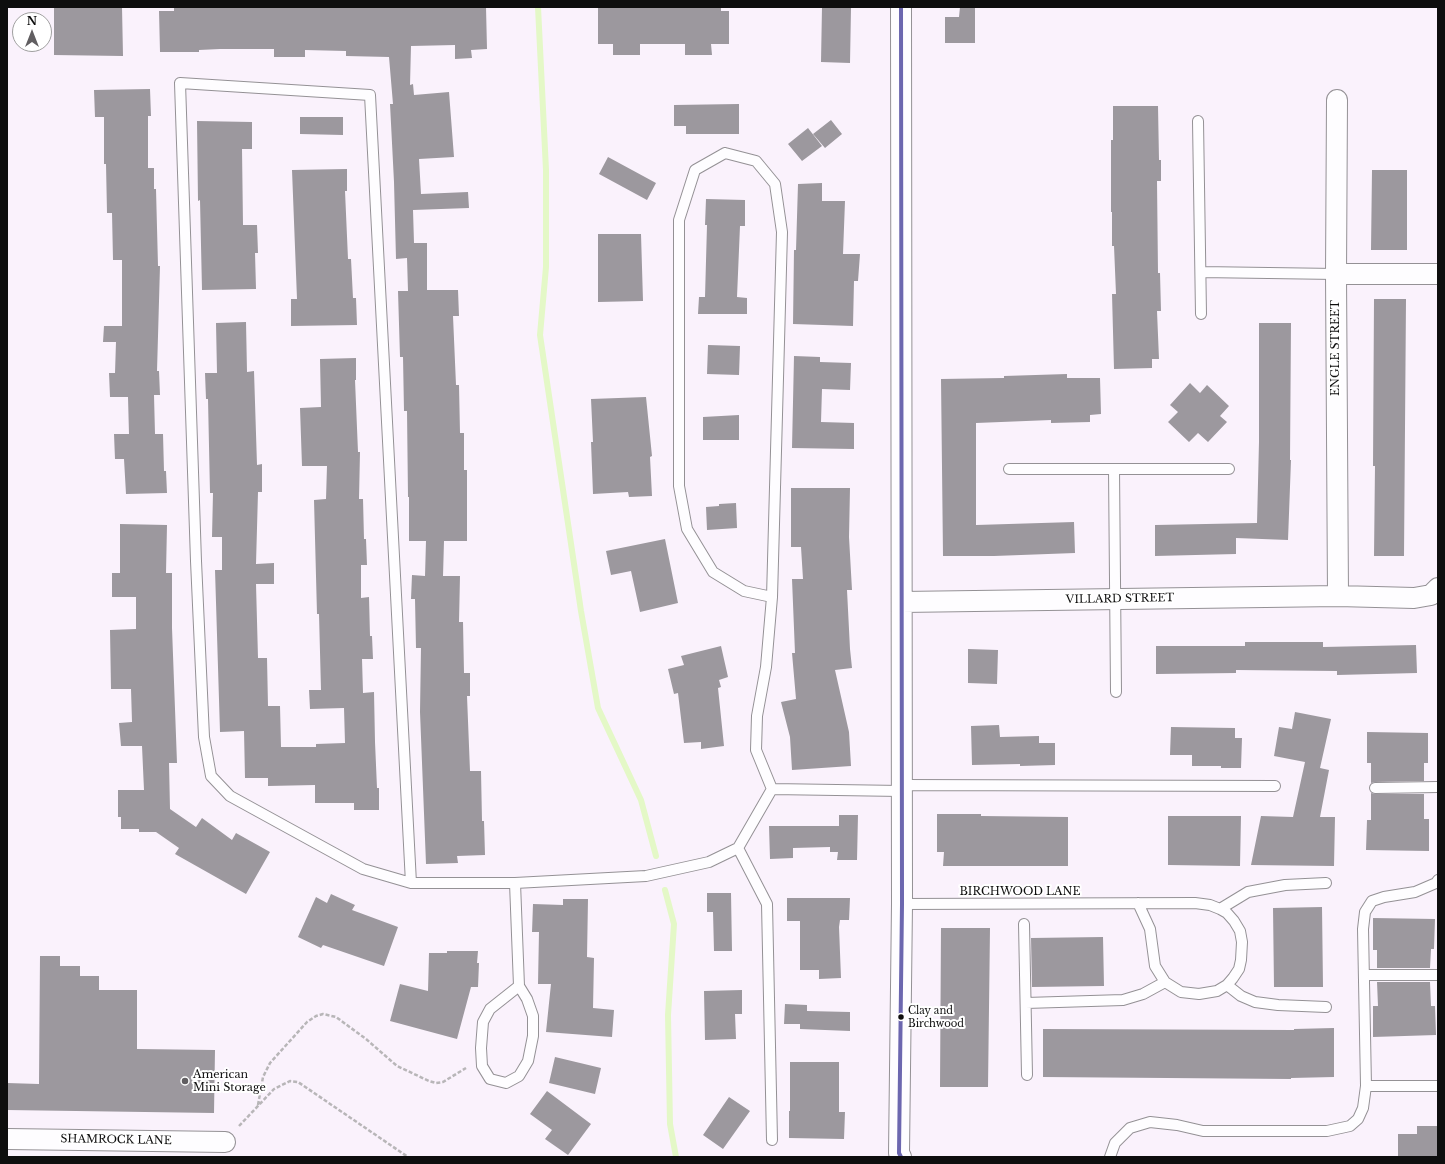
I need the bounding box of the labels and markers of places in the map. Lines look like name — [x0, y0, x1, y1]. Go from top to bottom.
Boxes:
place label: Clay and Birchwood — [908, 1005, 964, 1028]
marker: Clay and Birchwood — [896, 1012, 906, 1022]
place label: American Mini Storage — [193, 1068, 266, 1094]
marker: American Mini Storage — [180, 1076, 190, 1086]

